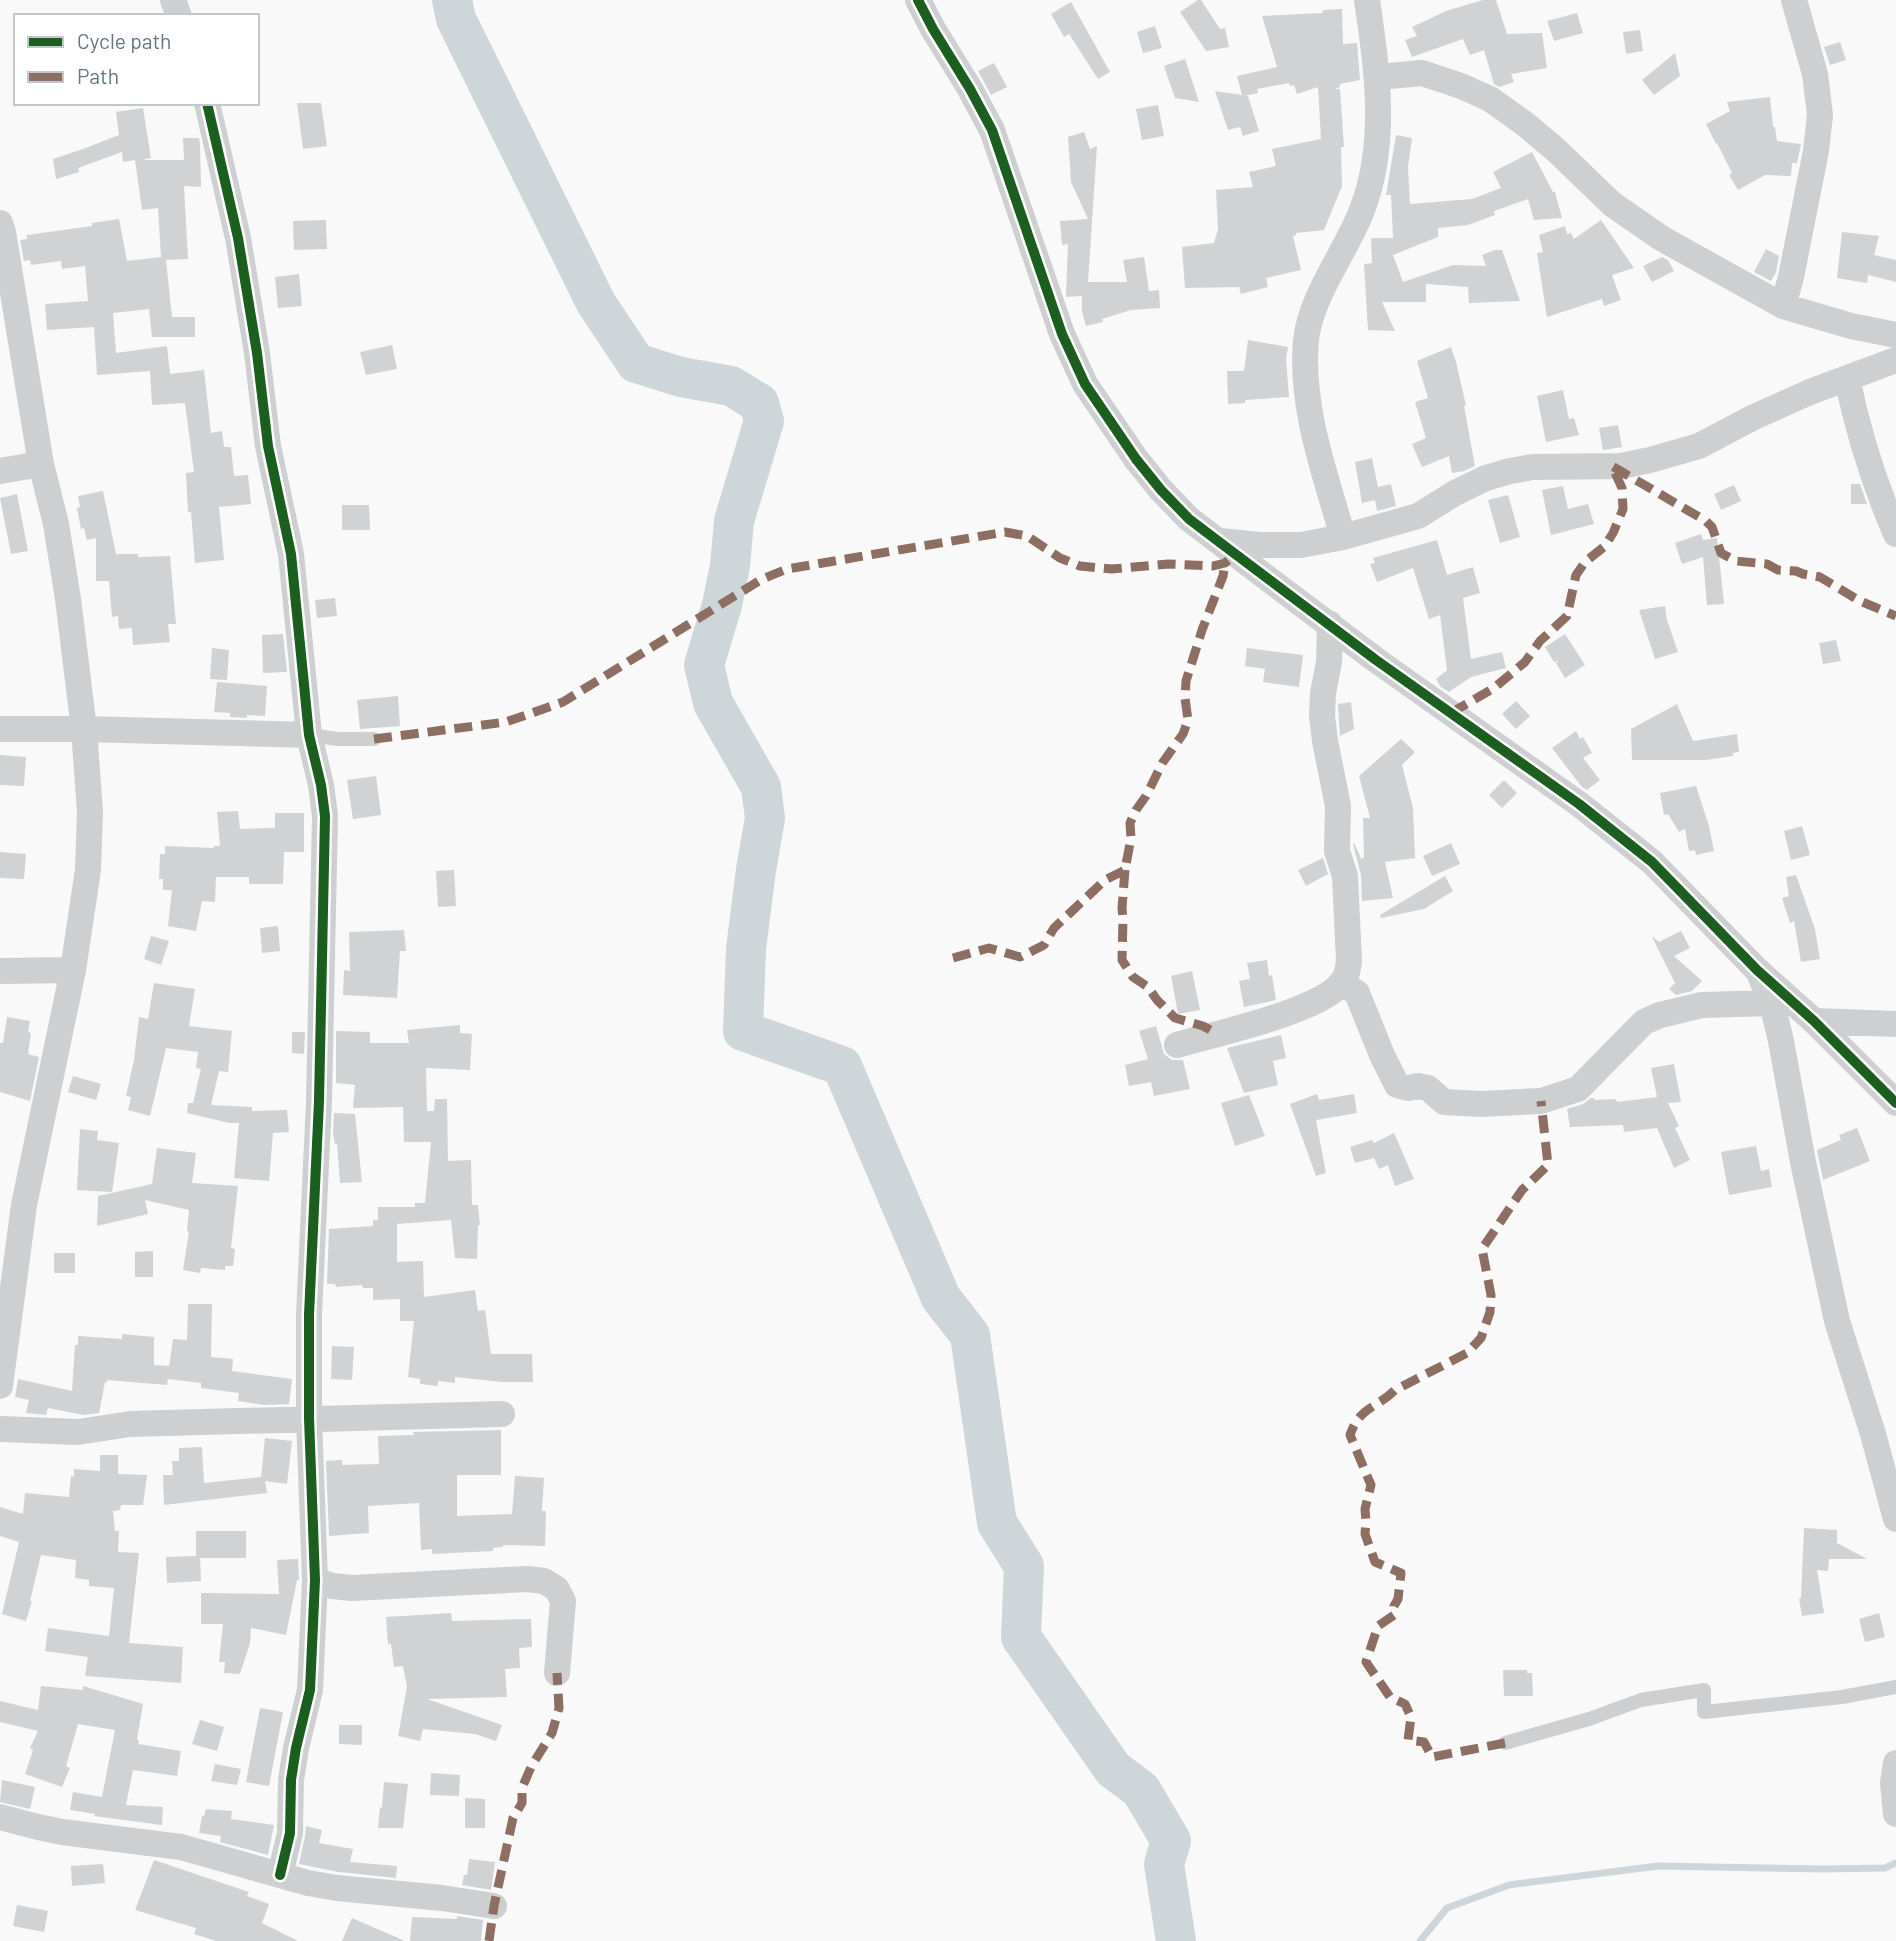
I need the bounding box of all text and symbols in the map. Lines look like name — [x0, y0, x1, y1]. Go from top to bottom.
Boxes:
legend — [14, 14, 259, 105]
text: Cycle path — [77, 28, 171, 53]
text: Path — [77, 63, 119, 88]

